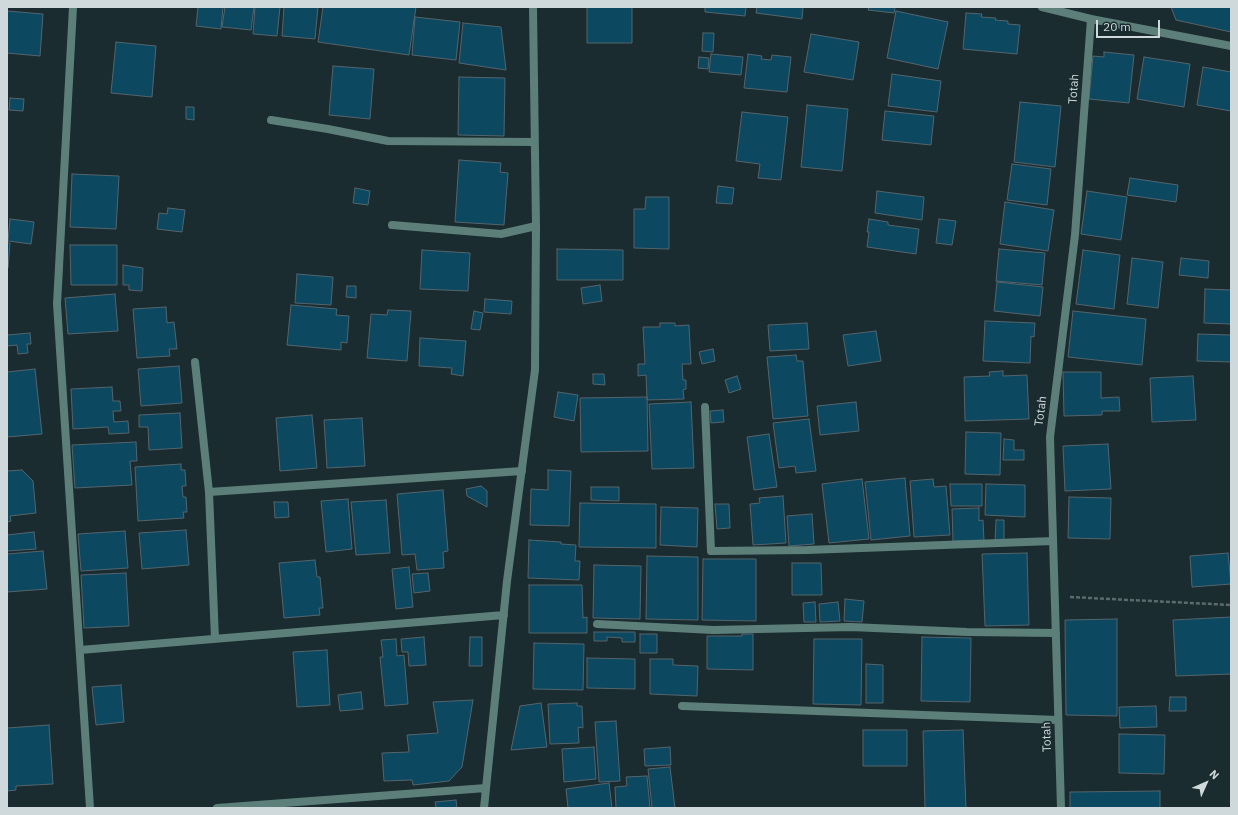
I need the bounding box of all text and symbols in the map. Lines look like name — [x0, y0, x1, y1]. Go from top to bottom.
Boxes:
scale bar — [1098, 12, 1162, 38]
text: 20 m — [1103, 19, 1131, 34]
street label: Totah — [1066, 73, 1082, 105]
street label: Totah — [1032, 395, 1050, 427]
street label: Totah — [1039, 722, 1055, 752]
north arrow — [1186, 763, 1226, 803]
text: N — [1207, 767, 1222, 782]

